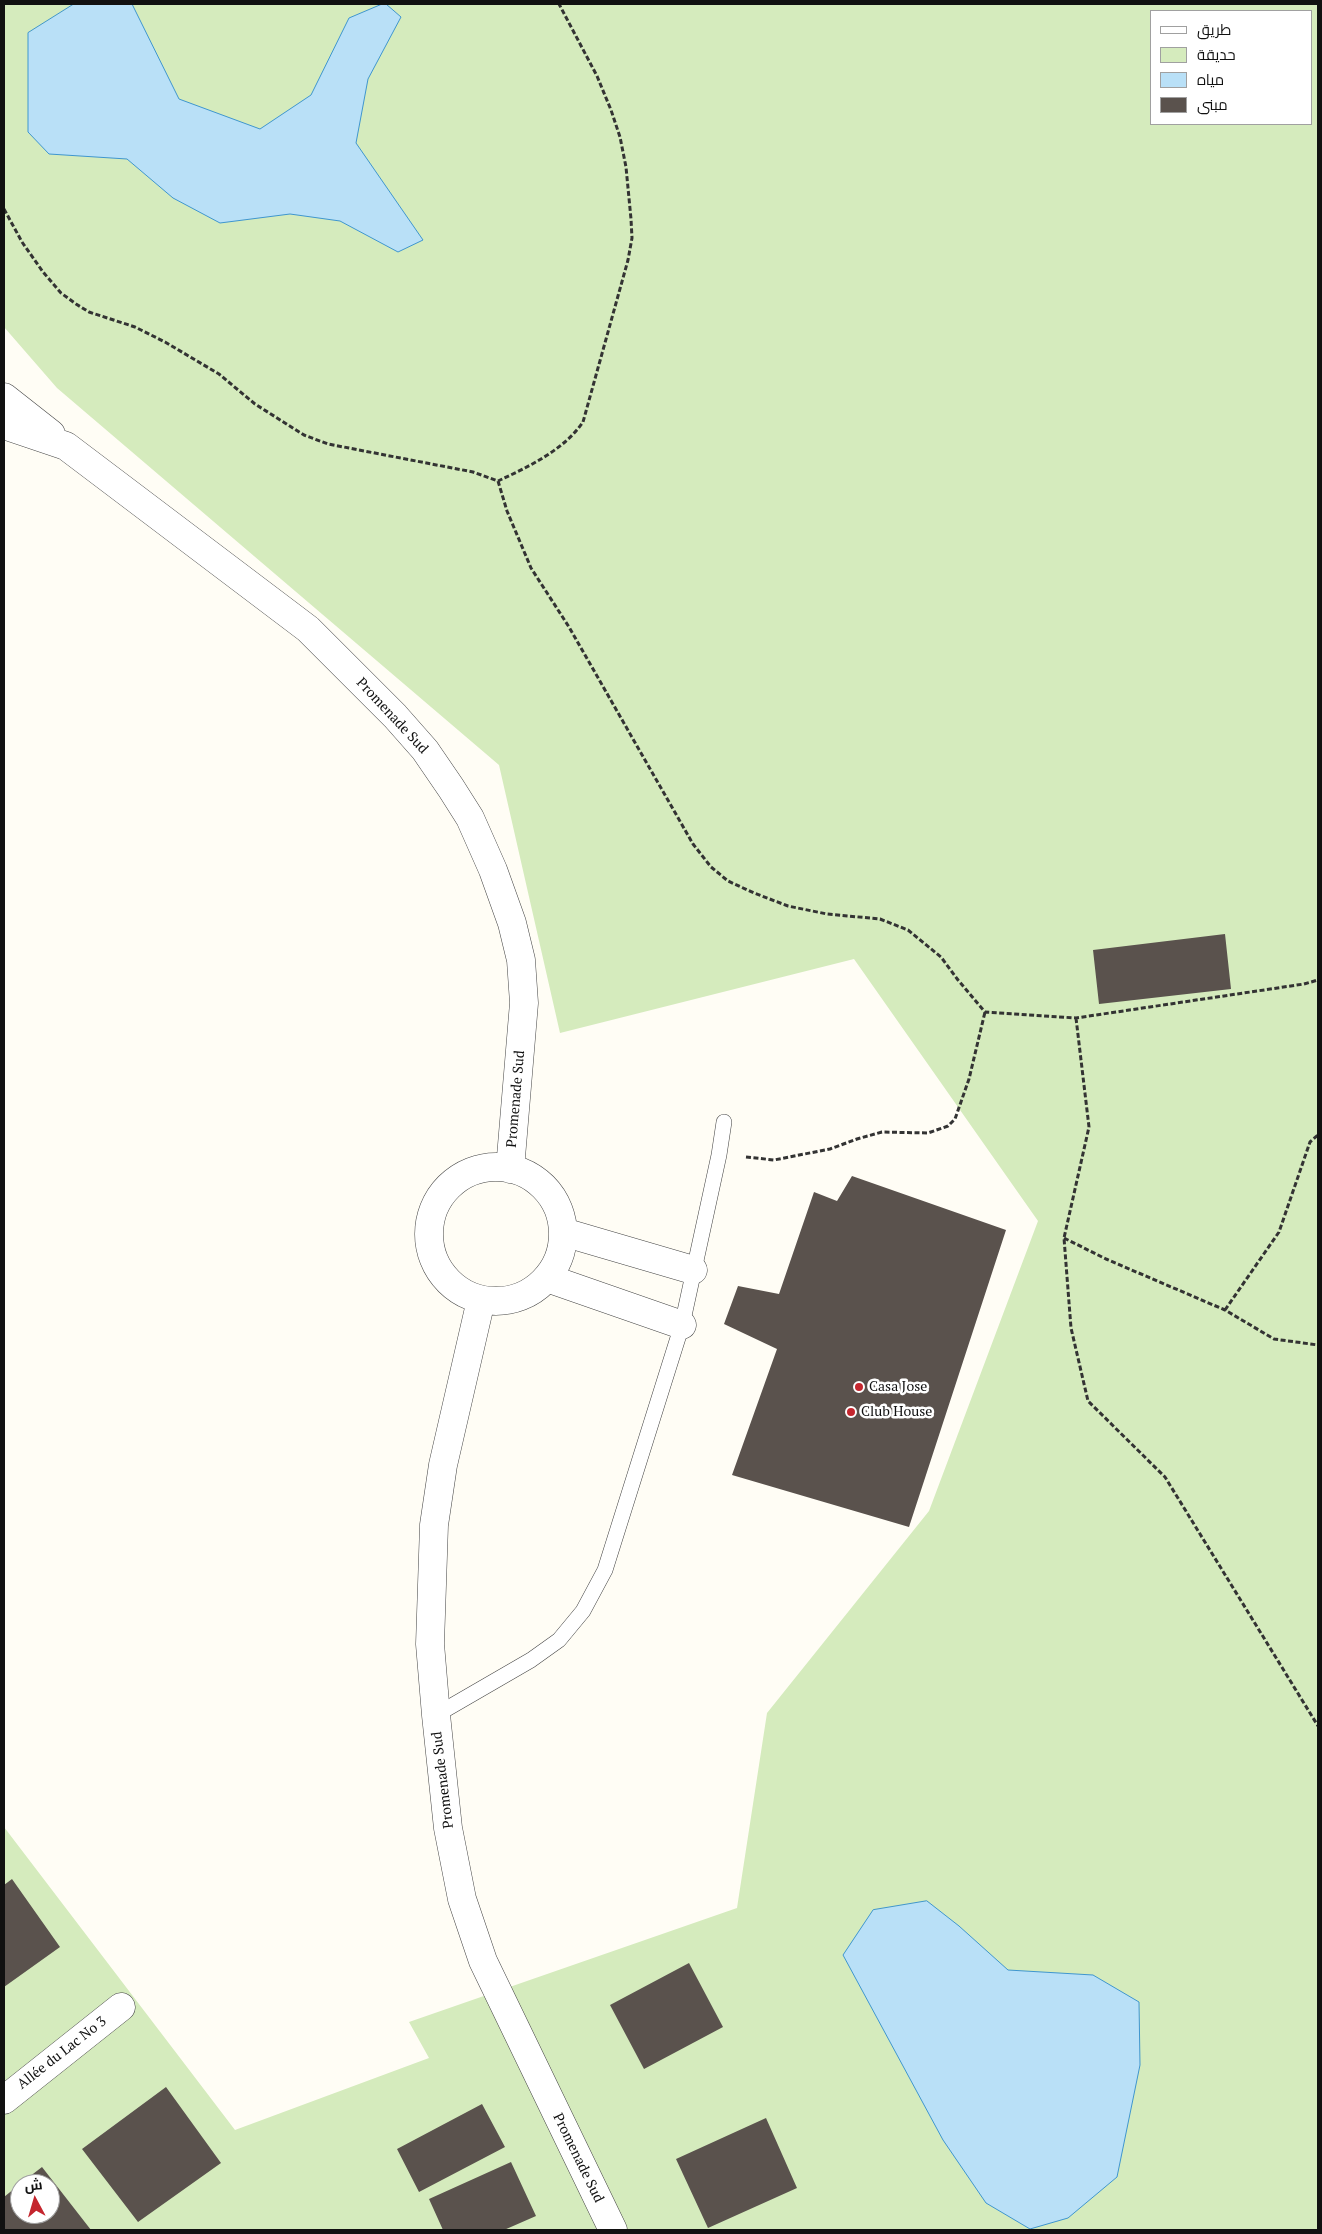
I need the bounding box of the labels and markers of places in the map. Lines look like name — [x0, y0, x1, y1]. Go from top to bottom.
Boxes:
place label: Casa Jose — [869, 1379, 927, 1395]
marker: Casa Jose — [853, 1381, 865, 1393]
place label: Club House — [861, 1404, 932, 1420]
marker: Club House — [845, 1406, 857, 1418]

